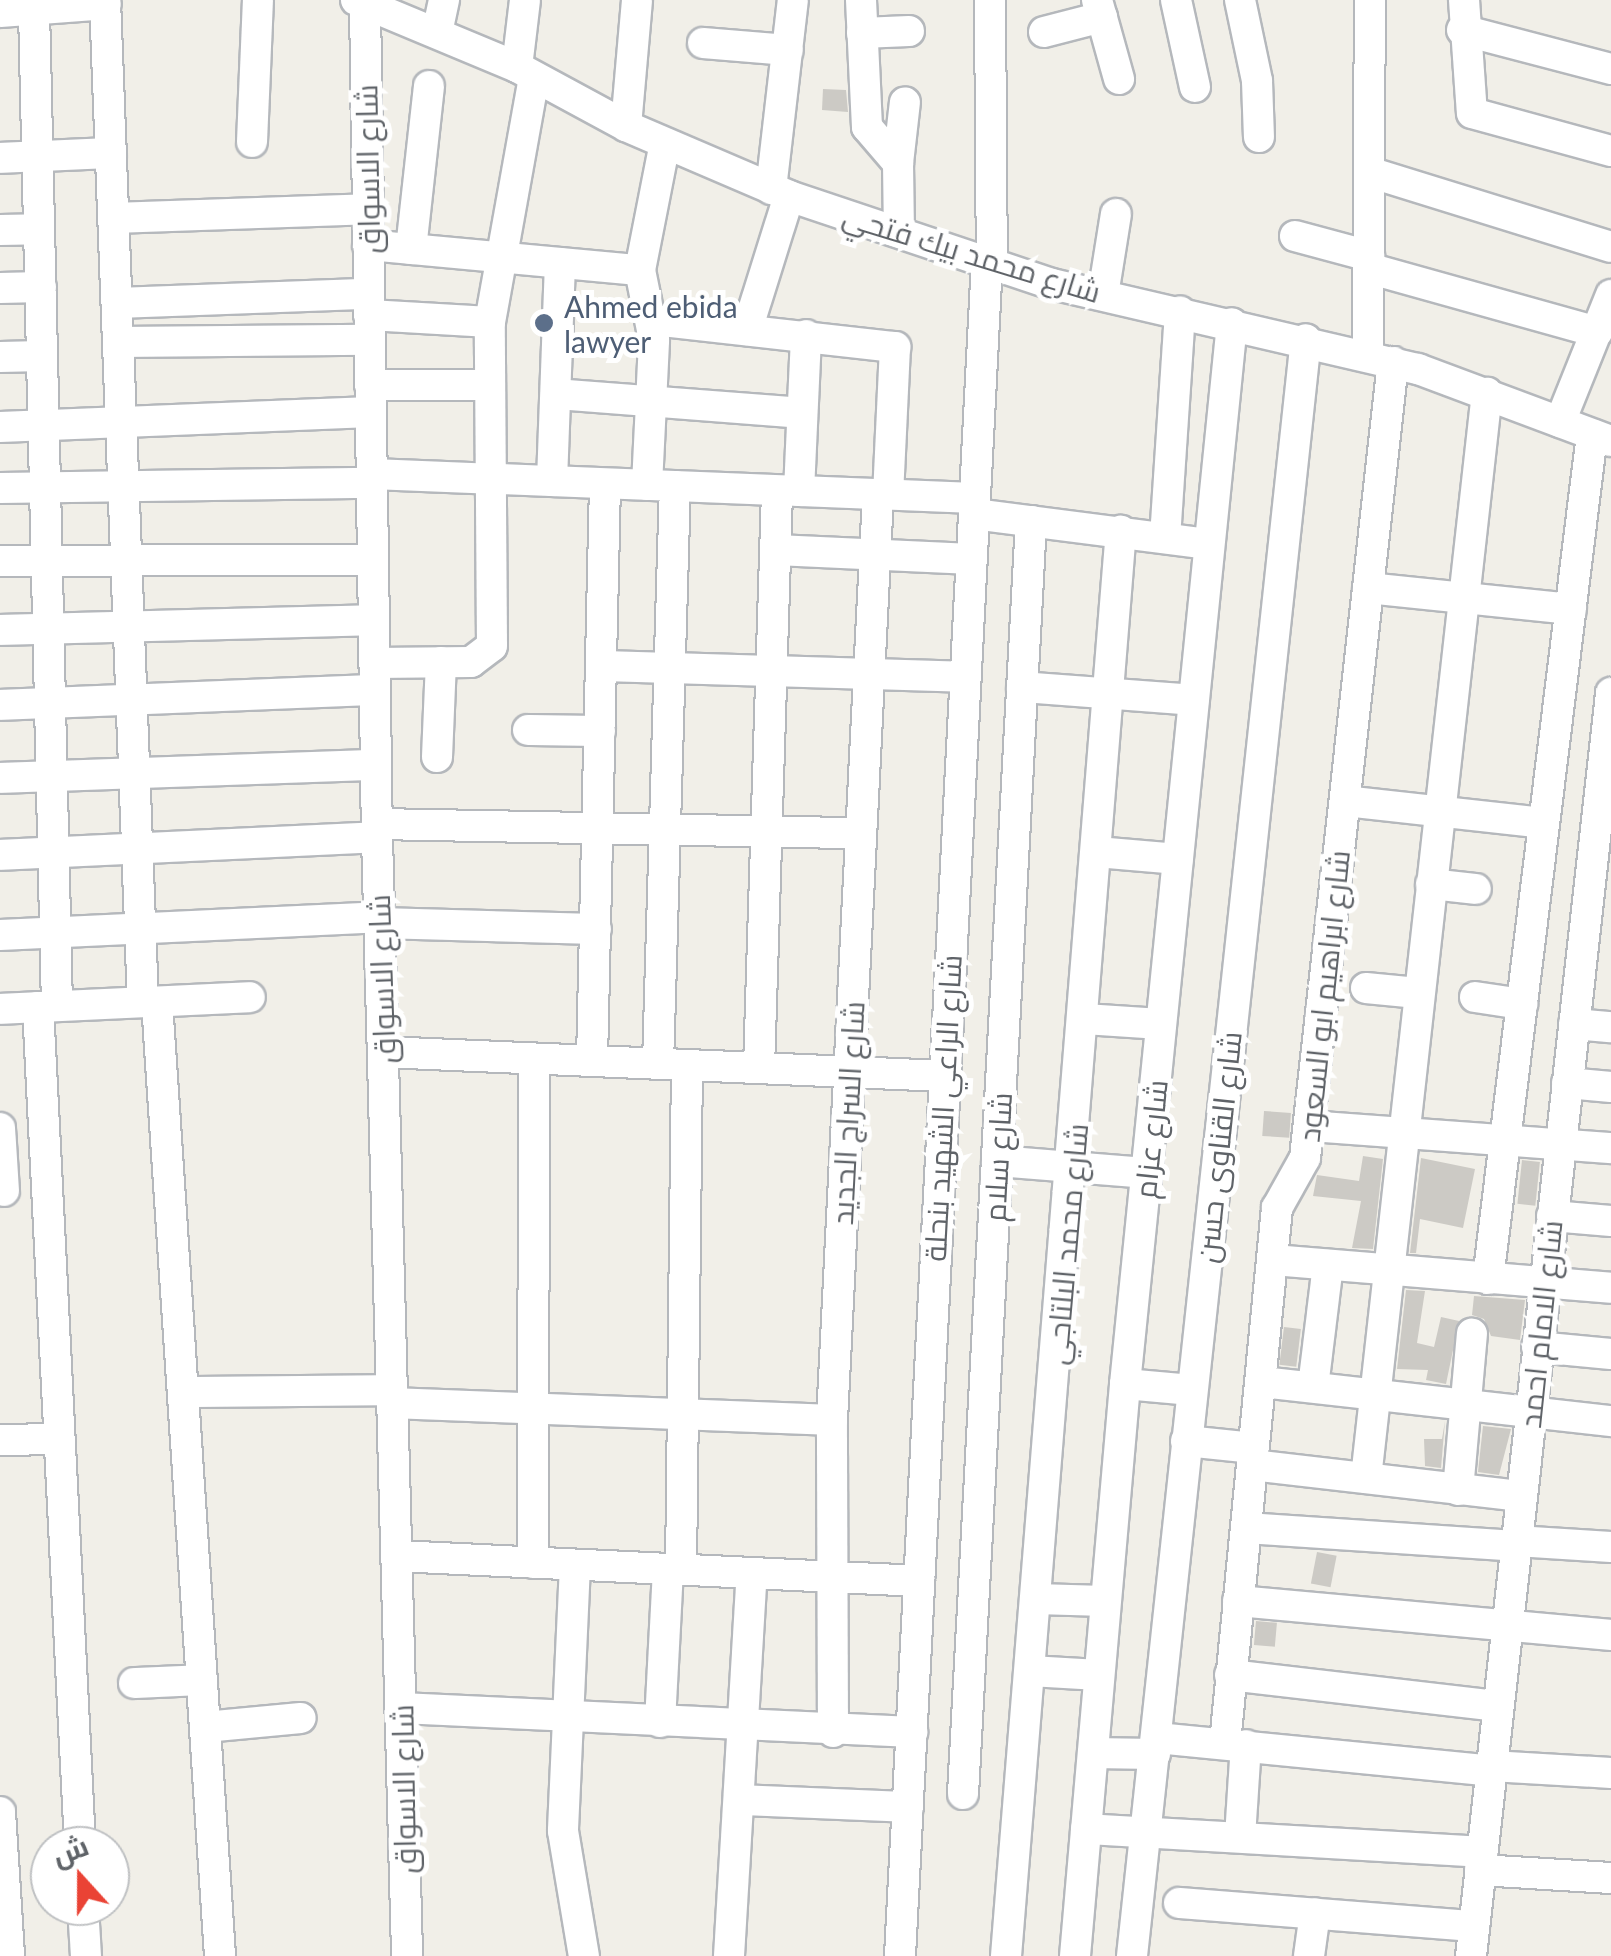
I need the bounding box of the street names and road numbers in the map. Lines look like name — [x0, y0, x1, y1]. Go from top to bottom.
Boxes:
street label: شارع الاسواق — [348, 84, 386, 254]
street label: شارع محمد بيك فتحي — [839, 197, 1105, 309]
street label: شارع ابراهيم ابو السعود — [1290, 848, 1356, 1144]
street label: شارع الاسواق — [360, 894, 402, 1064]
street label: شارع الراعي الشهيد بنحلة — [916, 954, 968, 1262]
street label: شارع السراج الجديد — [823, 1000, 871, 1226]
street label: شارع القناوى حسن — [1188, 1029, 1248, 1265]
street label: شارع عزام — [1126, 1078, 1174, 1200]
street label: شارع سلام — [976, 1091, 1018, 1223]
street label: شارع محمد البلتاجي — [1038, 1122, 1094, 1366]
street label: شارع الامام احمد — [1511, 1218, 1569, 1430]
street label: شارع الاسواق — [384, 1704, 422, 1874]

